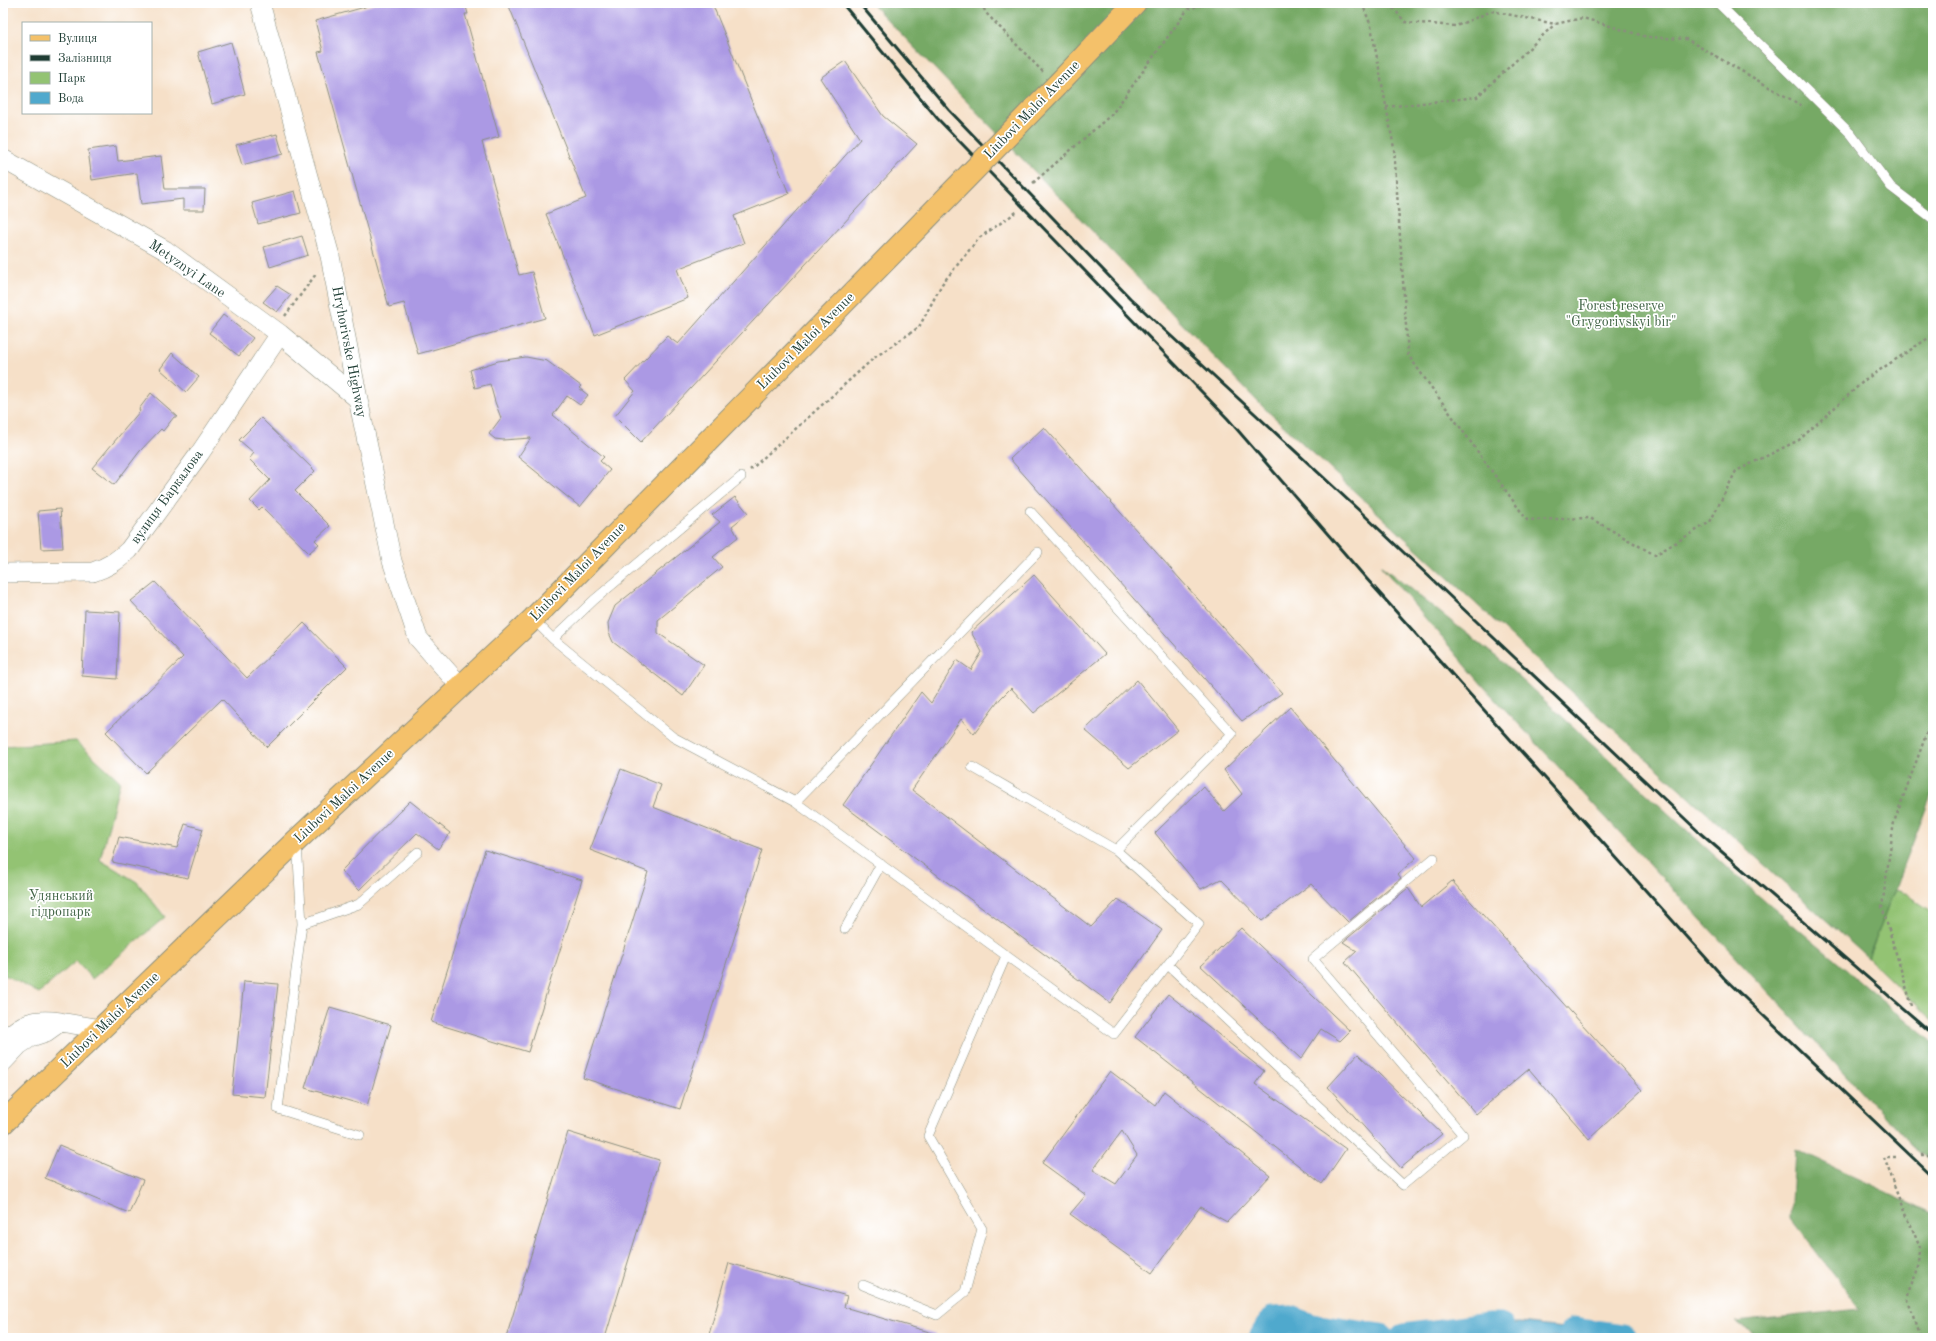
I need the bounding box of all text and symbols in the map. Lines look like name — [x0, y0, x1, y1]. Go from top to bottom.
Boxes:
legend — [22, 22, 152, 114]
text: Вулиця — [58, 33, 97, 45]
text: Залізниця — [58, 52, 112, 65]
street label: Liubovi Maloi Avenue — [982, 58, 1082, 162]
text: Парк — [58, 73, 86, 85]
text: Вода — [58, 93, 84, 105]
street label: Metyznyi Lane — [146, 238, 228, 300]
street label: Hryhorivske Highway — [329, 285, 369, 420]
street label: Liubovi Maloi Avenue — [755, 290, 857, 392]
park label: Forest reserve "Grygorivskyi bir" — [1566, 299, 1676, 329]
street label: вулиця Баркалова — [128, 447, 206, 547]
street label: Liubovi Maloi Avenue — [528, 520, 628, 624]
street label: Liubovi Maloi Avenue — [291, 746, 397, 846]
park label: Удянський гідропарк — [29, 889, 93, 919]
street label: Liubovi Maloi Avenue — [58, 970, 162, 1070]

